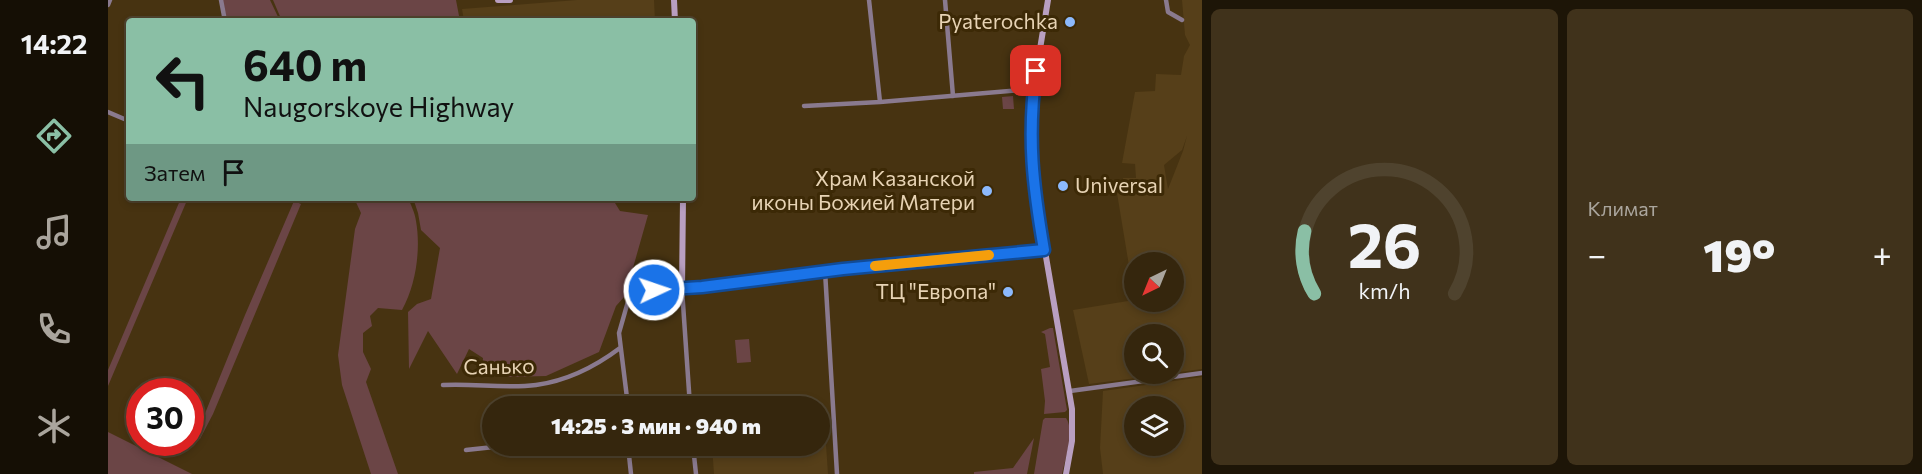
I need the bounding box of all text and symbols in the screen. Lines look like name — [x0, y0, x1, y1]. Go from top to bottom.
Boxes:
place label: Pyaterochka — [938, 8, 1058, 33]
marker: Pyaterochka — [1063, 15, 1077, 29]
text: 14:22 — [21, 27, 87, 60]
text: 640 m — [243, 38, 367, 90]
icon: left — [144, 42, 222, 120]
pin — [1010, 45, 1061, 96]
icon: arrive — [1019, 54, 1052, 87]
text: Naugorskoye Highway — [243, 90, 514, 123]
icon: directions — [33, 115, 75, 157]
icon: arrive — [217, 156, 250, 189]
text: Затем — [144, 159, 205, 186]
place label: Храм Казанской иконы Божией Матери — [751, 165, 975, 214]
place label: Universal — [1075, 172, 1163, 197]
marker: Universal — [1056, 179, 1070, 193]
marker: Храм Казанской иконы Божией Матери — [980, 184, 994, 198]
text: Климат — [1588, 196, 1658, 220]
text: 26 — [1347, 205, 1421, 281]
icon: music — [33, 211, 75, 253]
text: 19° — [1703, 226, 1776, 281]
text: − — [1588, 233, 1606, 274]
text: + — [1873, 233, 1892, 274]
north arrow — [1124, 252, 1184, 312]
map controls — [1124, 252, 1184, 456]
position arrow — [622, 258, 686, 322]
text: km/h — [1358, 277, 1410, 303]
place label: ТЦ "Европа" — [876, 278, 996, 303]
marker: ТЦ "Европа" — [1001, 285, 1015, 299]
icon: phone — [33, 308, 75, 350]
button: search — [1124, 324, 1184, 384]
street label: Санько — [463, 352, 535, 379]
speed limit sign: 30 — [126, 378, 204, 456]
button: layers — [1124, 396, 1184, 456]
icon: climate — [33, 405, 75, 447]
text: 14:25 · 3 мин · 940 m — [551, 412, 761, 439]

